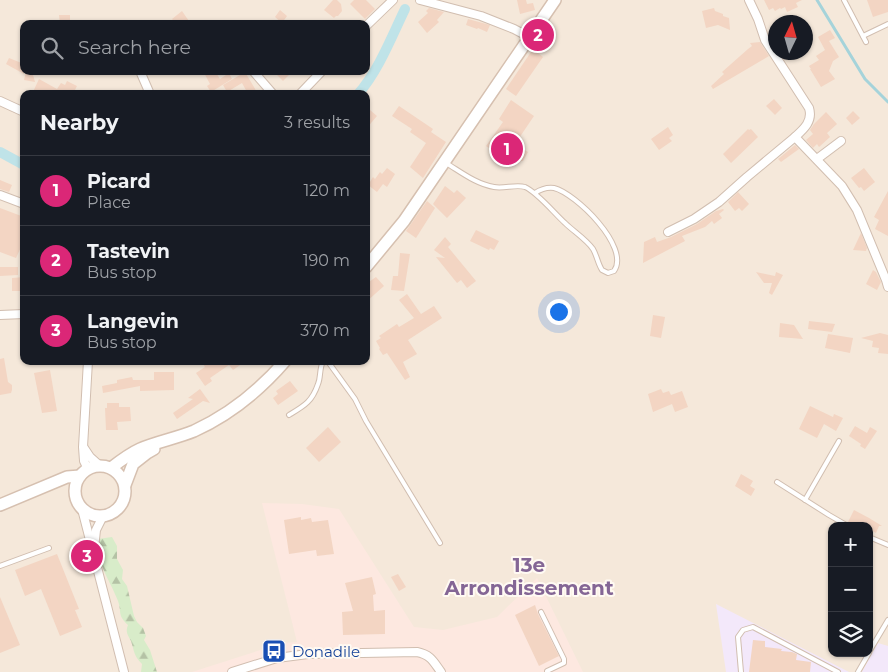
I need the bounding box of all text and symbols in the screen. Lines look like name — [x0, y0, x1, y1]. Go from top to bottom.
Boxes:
north arrow — [768, 15, 813, 60]
pin: 2 — [522, 16, 554, 54]
search box — [20, 20, 370, 75]
icon: search — [38, 34, 66, 62]
text: Search here — [78, 36, 191, 59]
text: Nearby — [40, 110, 119, 135]
text: 3 results — [284, 113, 350, 132]
pin: 1 — [491, 130, 523, 168]
text: Picard — [87, 170, 151, 193]
text: 1 — [53, 181, 59, 200]
text: 120 m — [303, 181, 350, 200]
text: Place — [87, 193, 131, 212]
text: Tastevin — [87, 240, 170, 263]
text: 2 — [51, 251, 61, 270]
text: 190 m — [303, 251, 350, 270]
text: Bus stop — [87, 263, 157, 282]
your location — [546, 299, 572, 325]
text: Langevin — [87, 310, 179, 333]
text: 3 — [51, 321, 61, 340]
text: 370 m — [300, 321, 350, 340]
text: Bus stop — [87, 333, 157, 352]
map controls — [828, 522, 873, 657]
button: + — [828, 522, 873, 567]
pin: 3 — [71, 537, 103, 575]
district label: 13e Arrondissement — [443, 553, 614, 600]
button: − — [828, 567, 873, 612]
button: layers — [828, 612, 873, 657]
bus stop icon: Donadile — [261, 638, 287, 664]
place label: Donadile — [292, 642, 360, 661]

